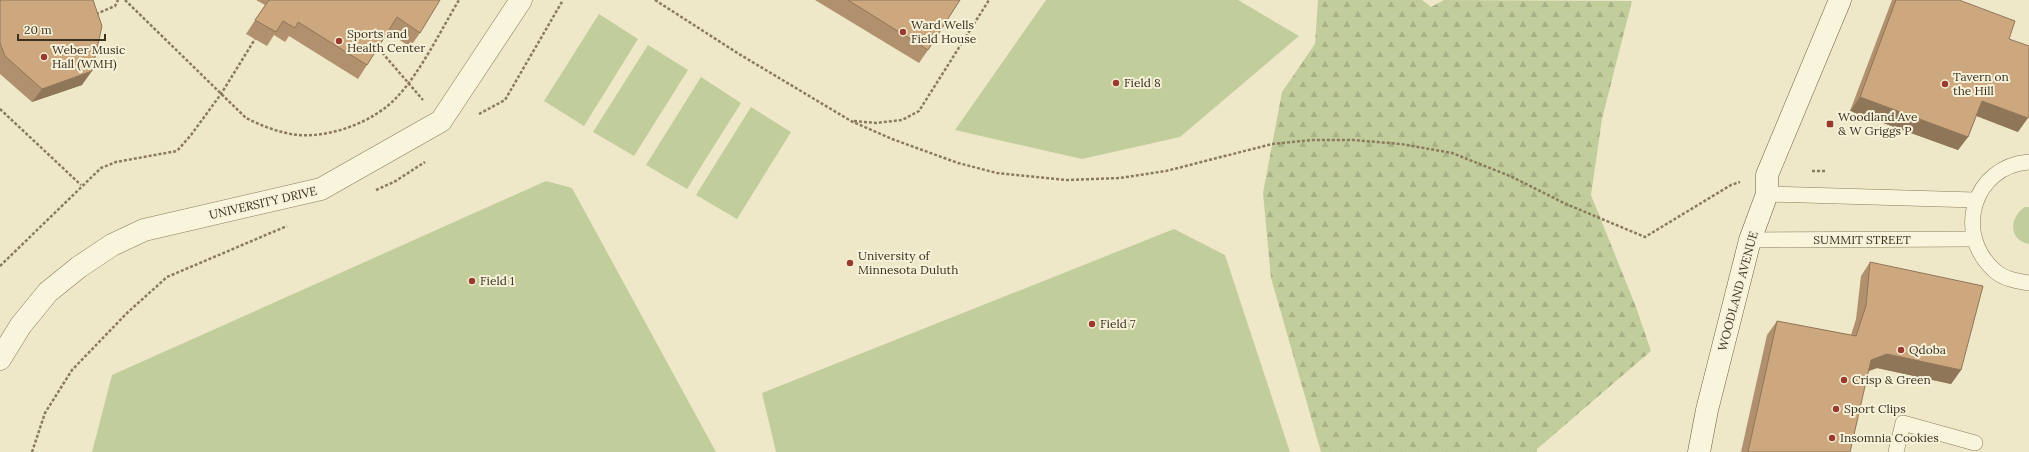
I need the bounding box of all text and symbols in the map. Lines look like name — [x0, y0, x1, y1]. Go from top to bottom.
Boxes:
scale bar — [18, 16, 105, 42]
place label: Ward Wells Field House — [911, 17, 977, 46]
text: 20 m — [24, 22, 52, 37]
place label: Sports and Health Center — [347, 26, 426, 55]
marker: Ward Wells Field House — [898, 27, 908, 37]
marker: Sports and Health Center — [334, 36, 344, 46]
place label: Weber Music Hall (WMH) — [52, 42, 125, 72]
marker: Weber Music Hall (WMH) — [39, 52, 49, 62]
place label: Tavern on the Hill — [1953, 69, 2009, 98]
place label: Field 8 — [1124, 75, 1161, 90]
marker: Field 8 — [1111, 78, 1121, 88]
marker: Tavern on the Hill — [1940, 79, 1950, 89]
place label: Woodland Ave & W Griggs P — [1838, 109, 1918, 138]
marker: Woodland Ave & W Griggs P — [1825, 119, 1835, 129]
street label: UNIVERSITY DRIVE — [207, 183, 318, 222]
street label: WOODLAND AVENUE — [1714, 229, 1761, 352]
street label: SUMMIT STREET — [1813, 232, 1911, 247]
place label: University of Minnesota Duluth — [858, 248, 958, 277]
marker: University of Minnesota Duluth — [845, 258, 855, 268]
place label: Field 1 — [480, 273, 514, 288]
marker: Field 1 — [467, 276, 477, 286]
place label: Field 7 — [1100, 316, 1136, 331]
marker: Field 7 — [1087, 319, 1097, 329]
place label: Qdoba — [1909, 342, 1946, 357]
marker: Qdoba — [1896, 345, 1906, 355]
place label: Crisp & Green — [1852, 372, 1931, 387]
marker: Crisp & Green — [1839, 375, 1849, 385]
place label: Sport Clips — [1844, 401, 1906, 416]
marker: Sport Clips — [1831, 404, 1841, 414]
place label: Insomnia Cookies — [1840, 430, 1939, 445]
marker: Insomnia Cookies — [1827, 433, 1837, 443]

